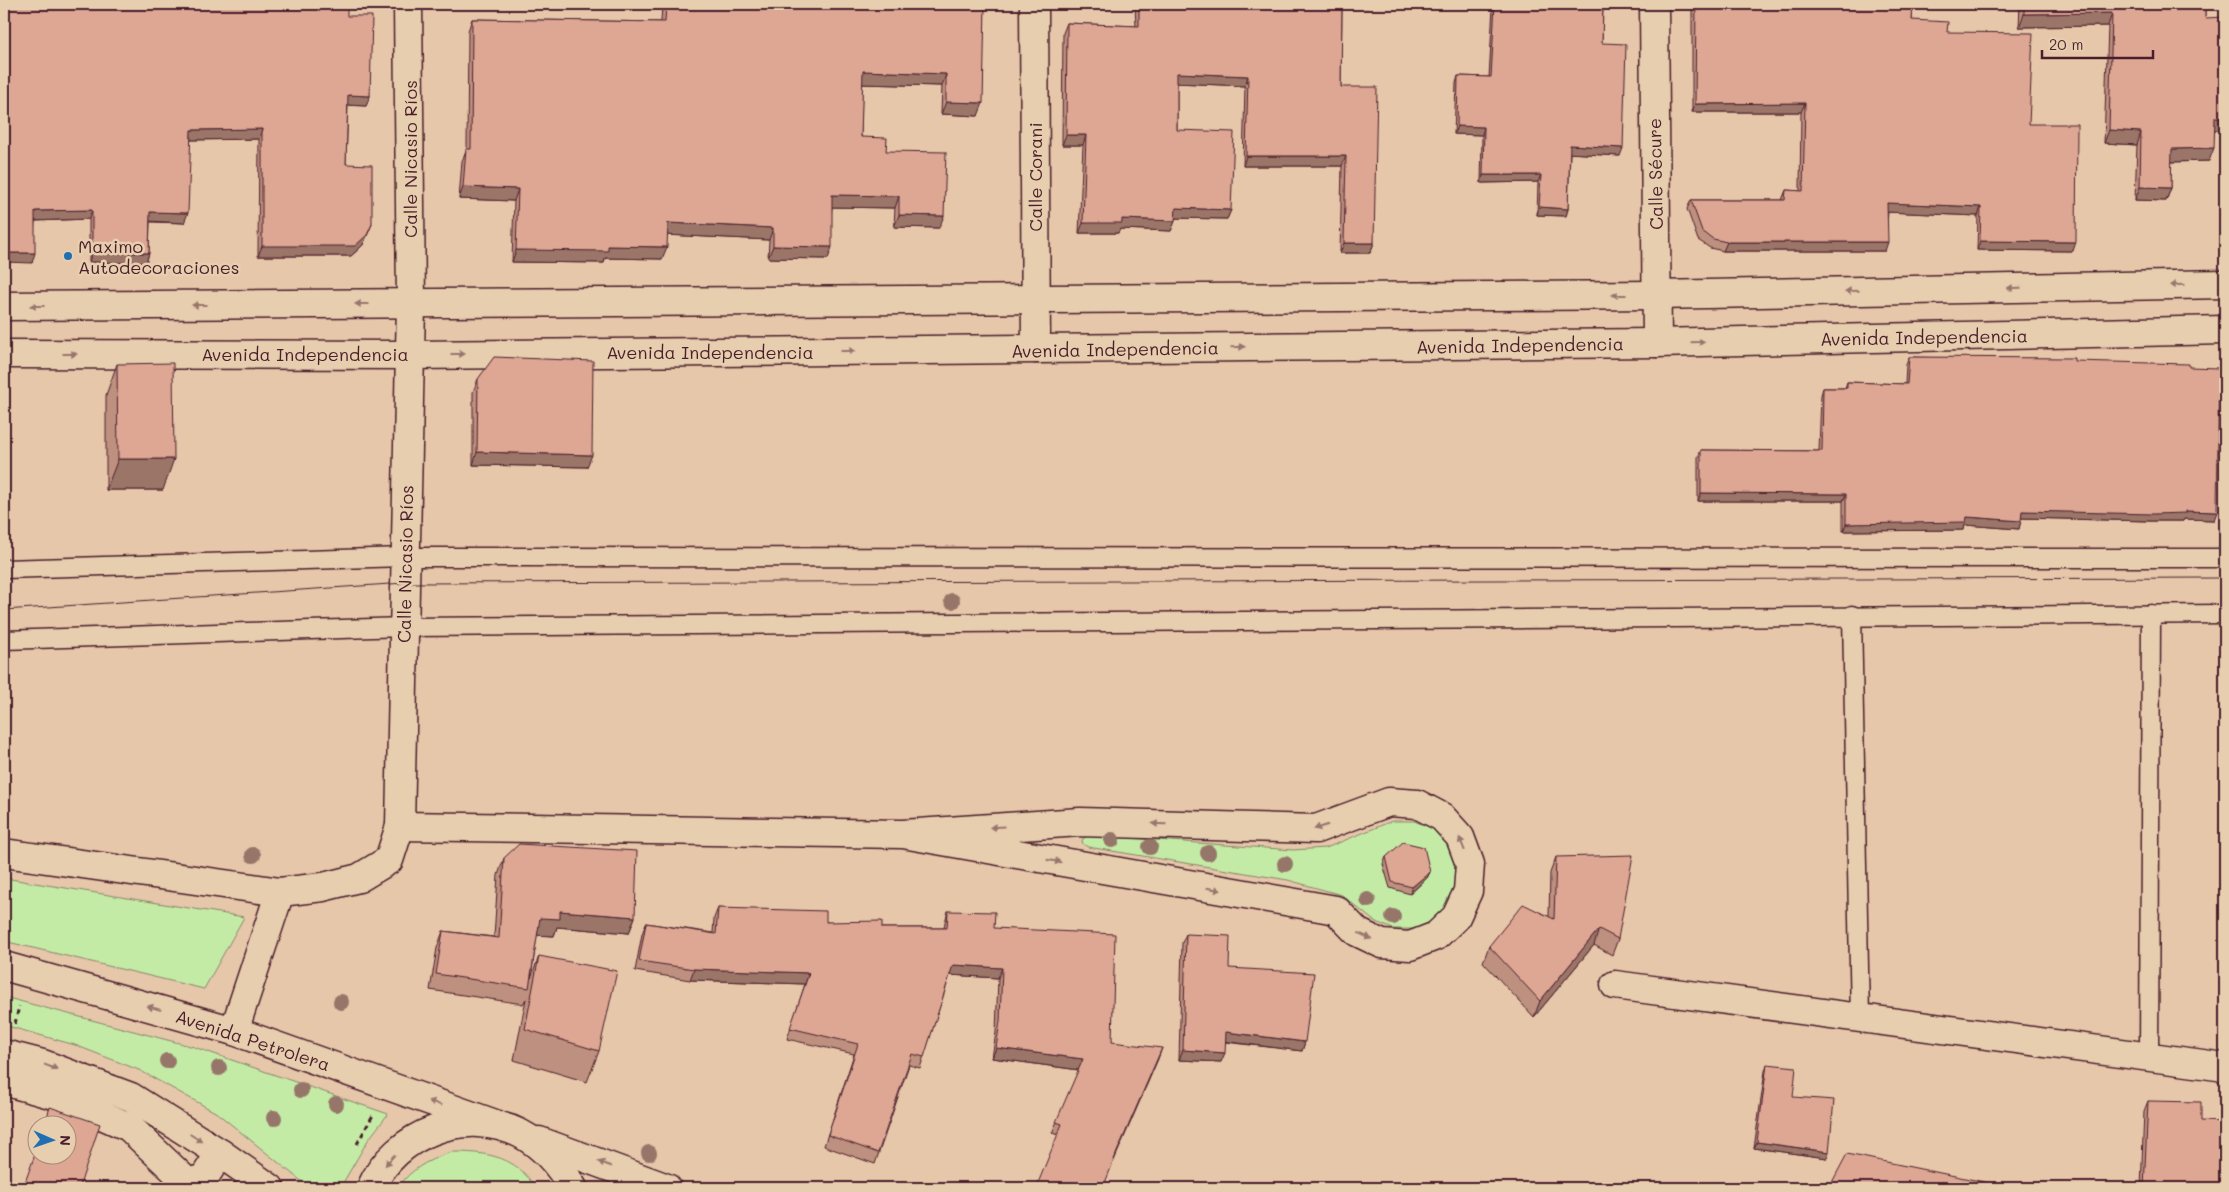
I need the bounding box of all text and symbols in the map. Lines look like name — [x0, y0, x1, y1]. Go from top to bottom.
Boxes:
scale bar — [2042, 28, 2153, 60]
text: 20 m — [2049, 34, 2083, 54]
street label: Calle Nicasio Ríos — [398, 80, 422, 238]
street label: Calle Sécure — [1642, 118, 1668, 230]
street label: Calle Corani — [1023, 122, 1047, 232]
place label: Maximo Autodecoraciones — [78, 234, 240, 279]
marker: Maximo Autodecoraciones — [62, 250, 74, 262]
one-way arrow — [2168, 281, 2184, 289]
one-way arrow — [2006, 284, 2022, 292]
one-way arrow — [1843, 287, 1859, 295]
one-way arrow — [1611, 291, 1627, 299]
one-way arrow — [354, 300, 370, 308]
one-way arrow — [191, 301, 207, 309]
one-way arrow — [29, 302, 45, 310]
street label: Avenida Independencia — [1820, 323, 2028, 351]
street label: Avenida Independencia — [1416, 331, 1624, 359]
street label: Avenida Independencia — [1011, 335, 1219, 363]
one-way arrow — [1690, 338, 1706, 346]
street label: Avenida Independencia — [606, 340, 814, 364]
street label: Avenida Independencia — [201, 342, 409, 366]
one-way arrow — [1230, 343, 1246, 351]
one-way arrow — [840, 347, 856, 355]
one-way arrow — [62, 350, 78, 358]
one-way arrow — [450, 350, 466, 358]
street label: Calle Nicasio Ríos — [392, 485, 418, 643]
one-way arrow — [1151, 820, 1167, 828]
one-way arrow — [1314, 823, 1329, 831]
one-way arrow — [989, 824, 1005, 832]
one-way arrow — [1458, 837, 1466, 851]
one-way arrow — [1047, 857, 1063, 865]
one-way arrow — [1207, 885, 1223, 893]
one-way arrow — [1358, 932, 1372, 940]
one-way arrow — [146, 1004, 161, 1012]
street label: Avenida Petrolera — [173, 1004, 333, 1076]
one-way arrow — [44, 1063, 59, 1071]
one-way arrow — [428, 1099, 443, 1106]
north arrow — [28, 1114, 78, 1164]
one-way arrow — [190, 1133, 203, 1143]
text: N — [56, 1135, 75, 1146]
one-way arrow — [385, 1154, 396, 1166]
one-way arrow — [597, 1160, 612, 1168]

